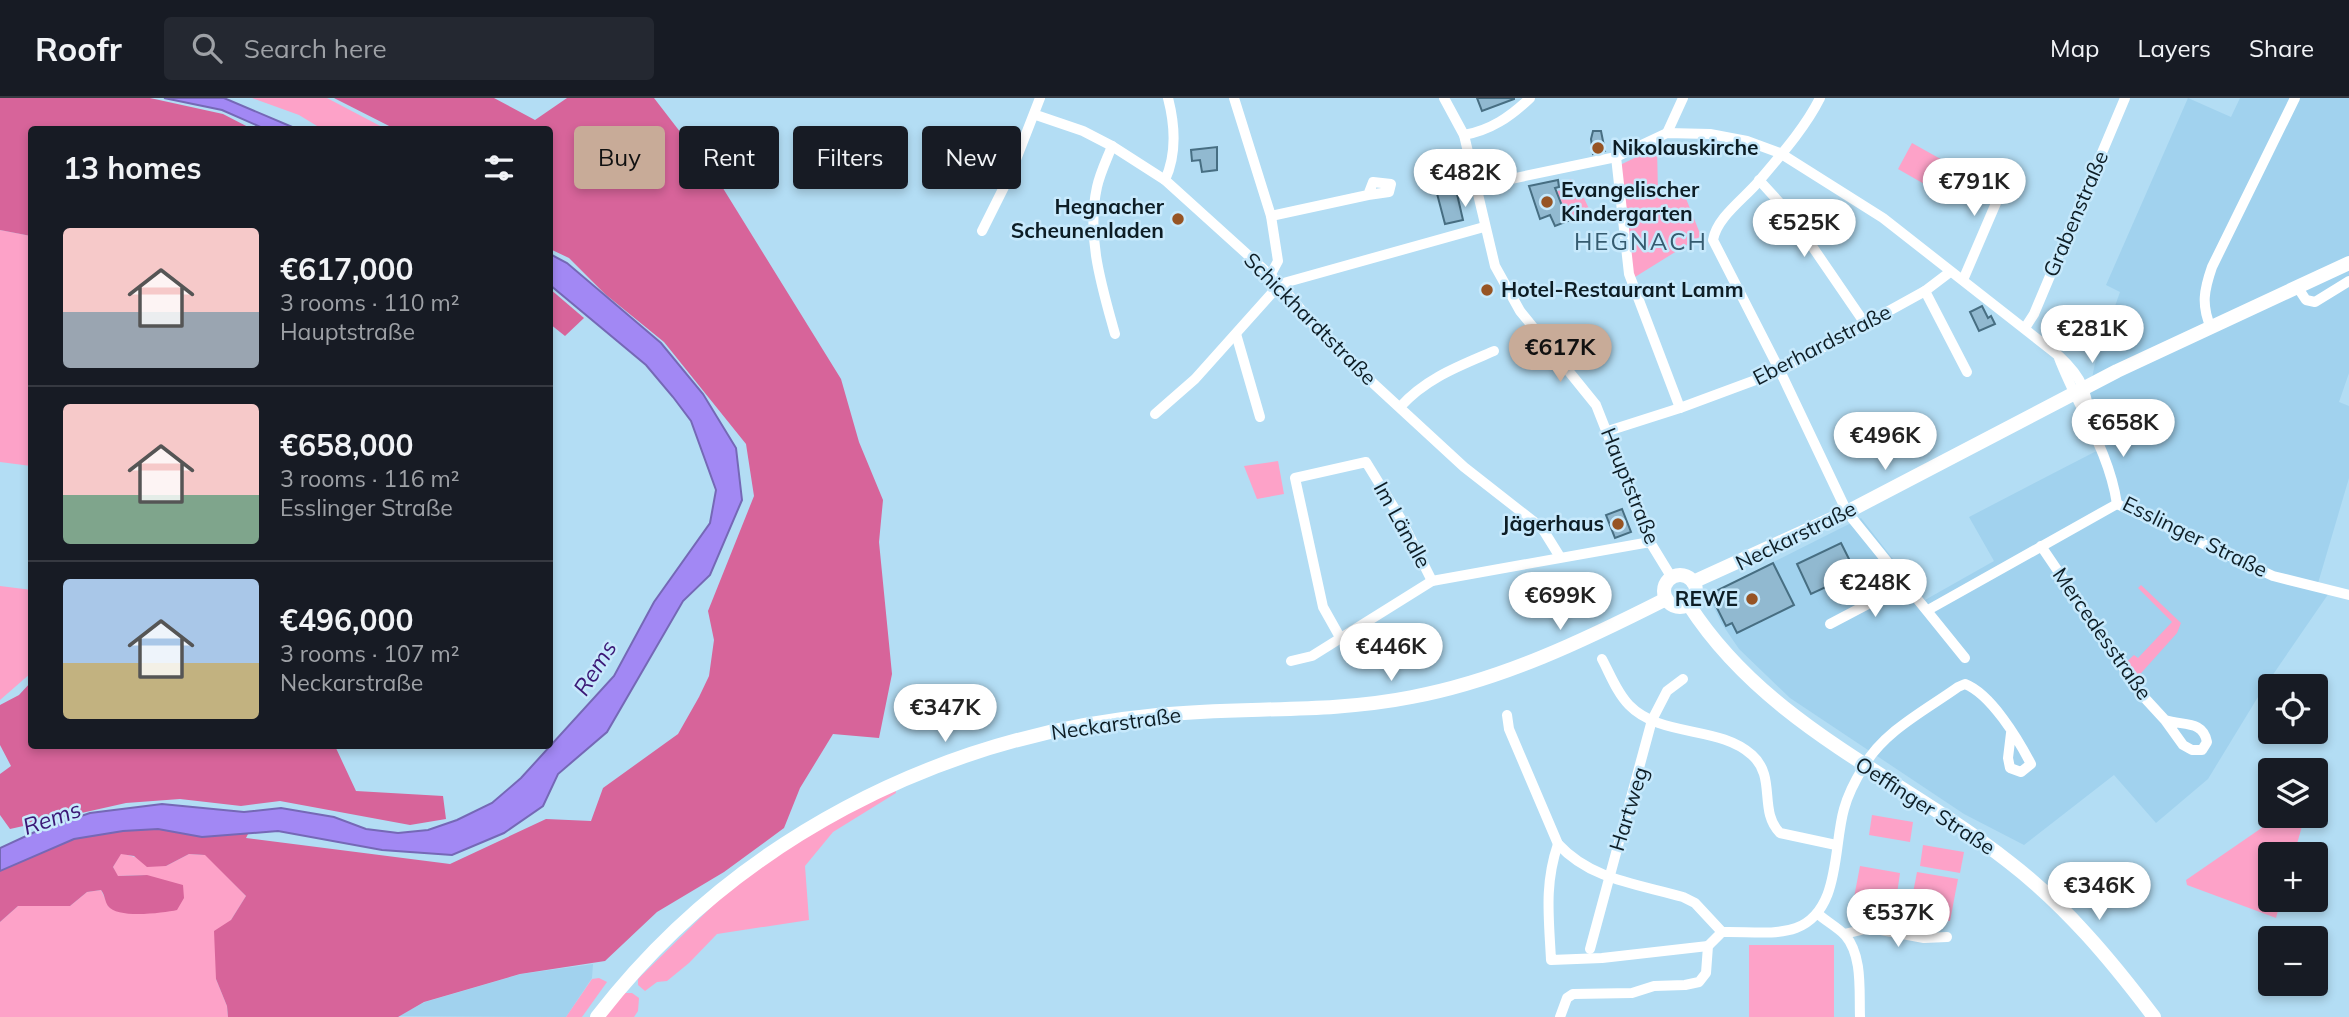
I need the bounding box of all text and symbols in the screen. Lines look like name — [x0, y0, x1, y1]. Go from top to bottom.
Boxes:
search box — [164, 17, 654, 80]
text: Roofr — [35, 28, 122, 69]
icon: search — [188, 29, 226, 67]
text: Search here — [244, 32, 387, 65]
text: Map — [2050, 33, 2099, 63]
text: Layers — [2137, 33, 2211, 63]
text: Share — [2249, 33, 2314, 63]
chip: Buy — [574, 126, 665, 189]
chip: Rent — [679, 126, 779, 189]
chip: Filters — [793, 126, 908, 189]
chip: New — [922, 126, 1021, 189]
place label: Nikolauskirche — [1612, 134, 1759, 160]
marker: Nikolauskirche — [1590, 140, 1606, 156]
street label: Grabenstraße — [2037, 147, 2113, 281]
text: 13 homes — [63, 149, 202, 187]
icon: filters — [480, 149, 518, 187]
pin: €482K — [1416, 150, 1514, 209]
text: €482K — [1430, 157, 1500, 186]
pin: €791K — [1925, 158, 2023, 218]
text: €791K — [1939, 166, 2009, 195]
place label: Evangelischer Kindergarten — [1561, 176, 1700, 226]
place label: Hegnacher Scheunenladen — [1011, 193, 1165, 243]
marker: Evangelischer Kindergarten — [1539, 194, 1555, 210]
pin: €525K — [1755, 200, 1853, 259]
text: €525K — [1769, 207, 1839, 236]
marker: Hegnacher Scheunenladen — [1170, 211, 1186, 227]
district label: HEGNACH — [1574, 226, 1708, 256]
street label: Schickhardtstraße — [1239, 247, 1382, 390]
text: €617,000 — [280, 250, 413, 288]
icon: home — [119, 256, 203, 340]
place label: Hotel-Restaurant Lamm — [1501, 276, 1744, 302]
marker: Hotel-Restaurant Lamm — [1479, 282, 1495, 298]
text: 3 rooms · 110 m² — [280, 288, 460, 317]
street label: Eberhardstraße — [1748, 298, 1895, 390]
pin: €281K — [2043, 306, 2141, 365]
text: €281K — [2057, 313, 2127, 342]
text: Hauptstraße — [280, 317, 415, 346]
pin: €617K — [1511, 324, 1609, 384]
text: €617K — [1525, 332, 1595, 361]
pin: €658K — [2074, 400, 2172, 459]
text: €658K — [2088, 407, 2158, 436]
pin: €496K — [1836, 412, 1934, 472]
text: €496K — [1850, 420, 1920, 449]
street label: Hauptstraße — [1596, 424, 1666, 548]
text: €658,000 — [280, 426, 413, 464]
icon: home — [119, 432, 203, 516]
text: 3 rooms · 116 m² — [280, 464, 460, 493]
street label: Im Ländle — [1369, 477, 1437, 572]
street label: Esslinger Straße — [2119, 490, 2272, 582]
text: Esslinger Straße — [280, 493, 453, 522]
street label: Neckarstraße — [1731, 495, 1860, 575]
place label: Jägerhaus — [1502, 510, 1604, 536]
marker: Jägerhaus — [1610, 516, 1626, 532]
pin: €248K — [1826, 560, 1924, 619]
street label: Mercedesstraße — [2048, 562, 2158, 705]
text: €248K — [1840, 567, 1910, 596]
pin: €699K — [1511, 573, 1609, 632]
text: €699K — [1525, 580, 1595, 609]
place label: REWE — [1675, 585, 1738, 611]
marker: REWE — [1744, 591, 1760, 607]
text: €496,000 — [280, 601, 413, 639]
icon: home — [119, 607, 203, 691]
pin: €446K — [1342, 624, 1440, 683]
text: €446K — [1356, 631, 1426, 660]
water label: Rems — [566, 635, 623, 701]
text: 3 rooms · 107 m² — [280, 639, 460, 668]
text: Neckarstraße — [280, 668, 423, 697]
map controls — [2258, 674, 2328, 996]
button: locate — [2258, 674, 2328, 744]
pin: €347K — [896, 684, 994, 744]
text: €347K — [910, 692, 980, 721]
street label: Neckarstraße — [1049, 701, 1182, 745]
street label: Oeffinger Straße — [1851, 750, 2000, 860]
button: layers — [2258, 758, 2328, 828]
street label: Hartweg — [1603, 764, 1653, 854]
water label: Rems — [19, 794, 85, 841]
button: + — [2258, 842, 2328, 912]
pin: €346K — [2050, 862, 2148, 922]
text: €346K — [2064, 870, 2134, 899]
pin: €537K — [1849, 890, 1947, 949]
text: €537K — [1863, 897, 1933, 926]
button: − — [2258, 926, 2328, 996]

